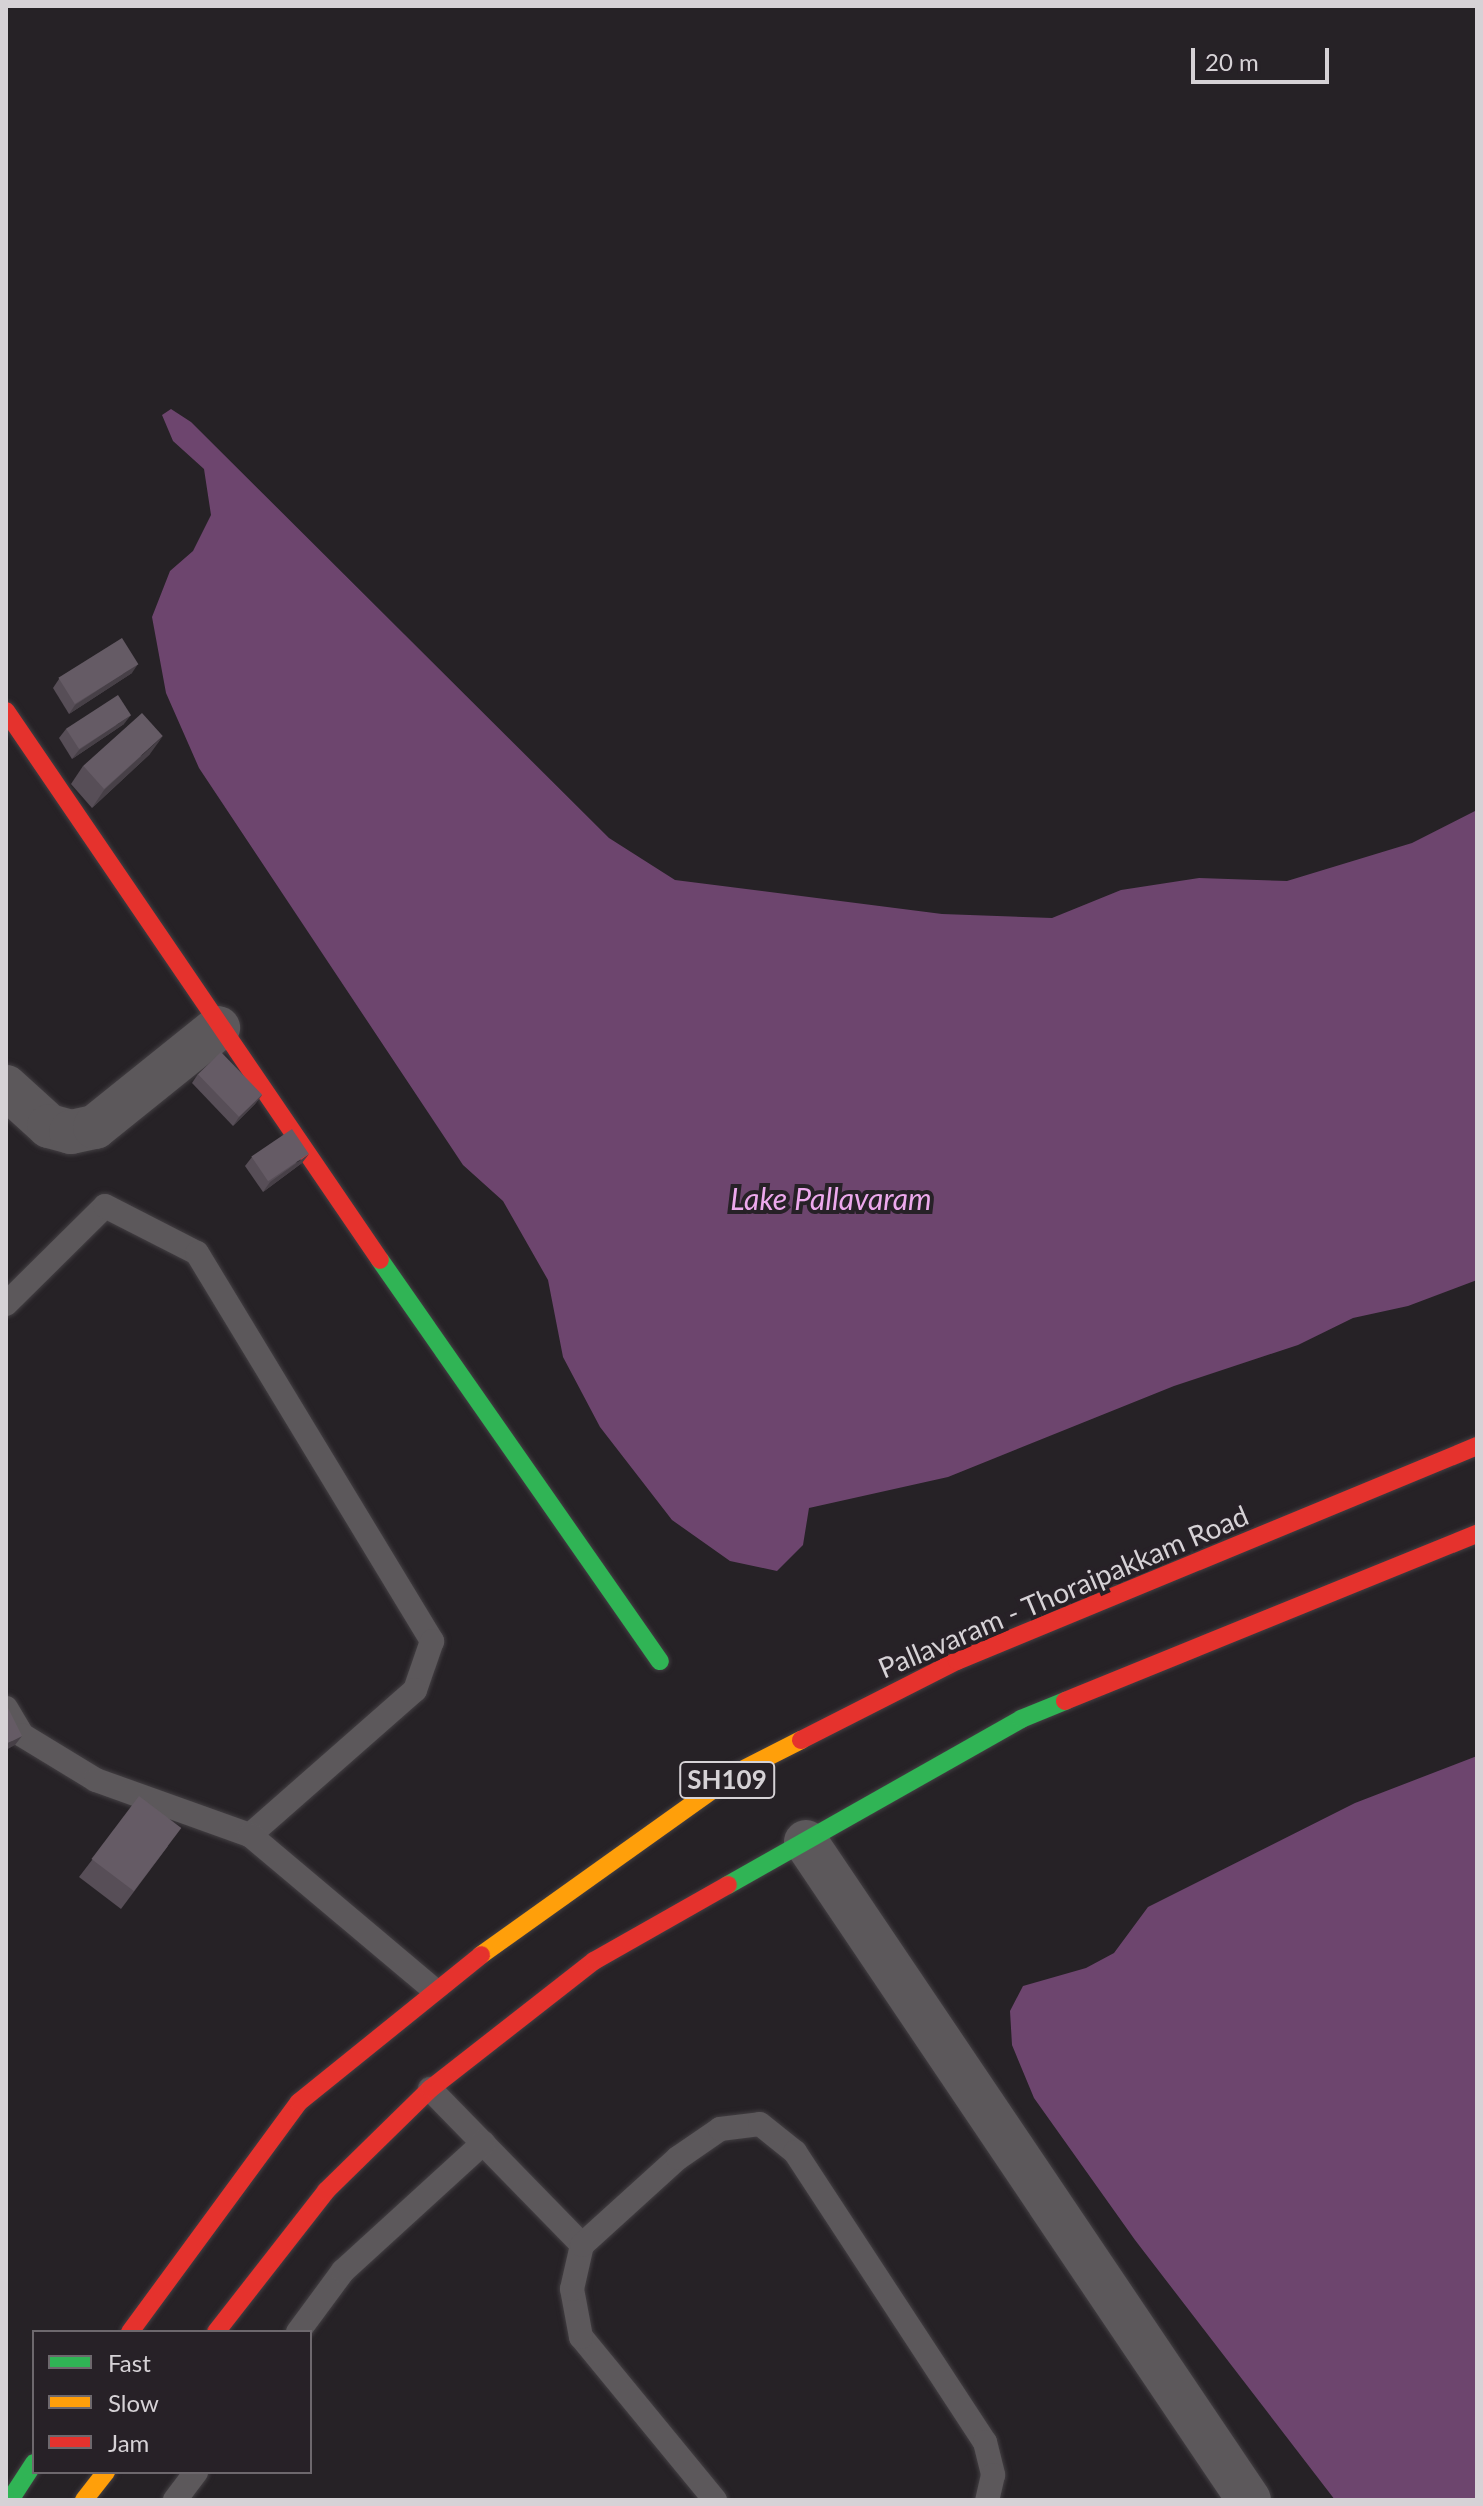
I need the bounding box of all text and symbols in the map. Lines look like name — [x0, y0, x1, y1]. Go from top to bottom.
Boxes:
scale bar — [1195, 32, 1333, 82]
text: 20 m — [1205, 47, 1259, 76]
water label: Lake Pallavaram — [730, 1180, 932, 1216]
street label: Pallavaram - Thoraipakkam Road — [873, 1497, 1253, 1685]
road number: SH109 — [679, 1758, 775, 1802]
legend — [32, 2330, 312, 2474]
text: Fast — [108, 2348, 151, 2377]
text: Slow — [108, 2388, 159, 2417]
text: Jam — [108, 2428, 149, 2457]

